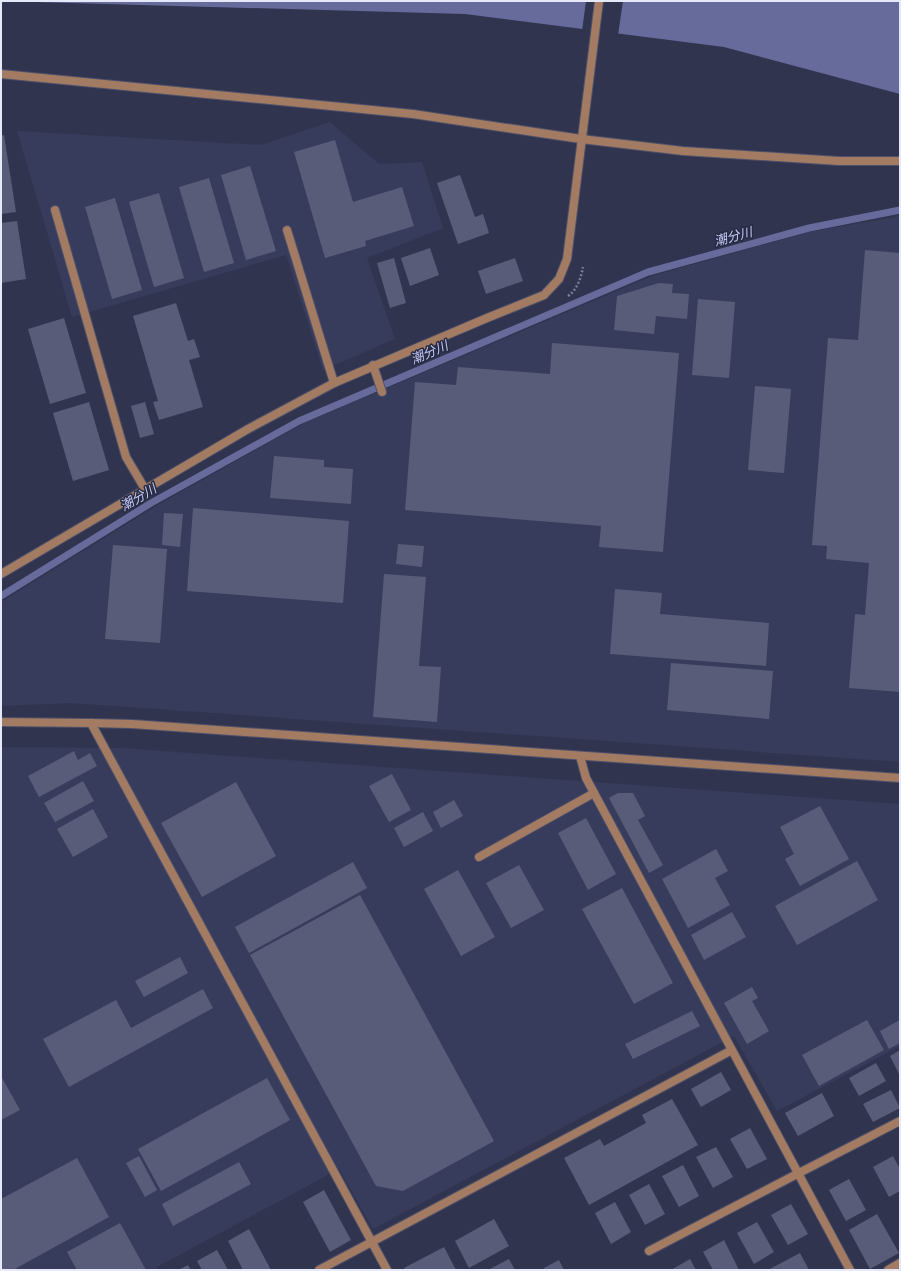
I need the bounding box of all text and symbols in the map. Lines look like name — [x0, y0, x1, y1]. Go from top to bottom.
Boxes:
water label: 潮分川 — [712, 224, 756, 250]
water label: 潮分川 — [408, 337, 452, 368]
water label: 潮分川 — [118, 480, 161, 515]

